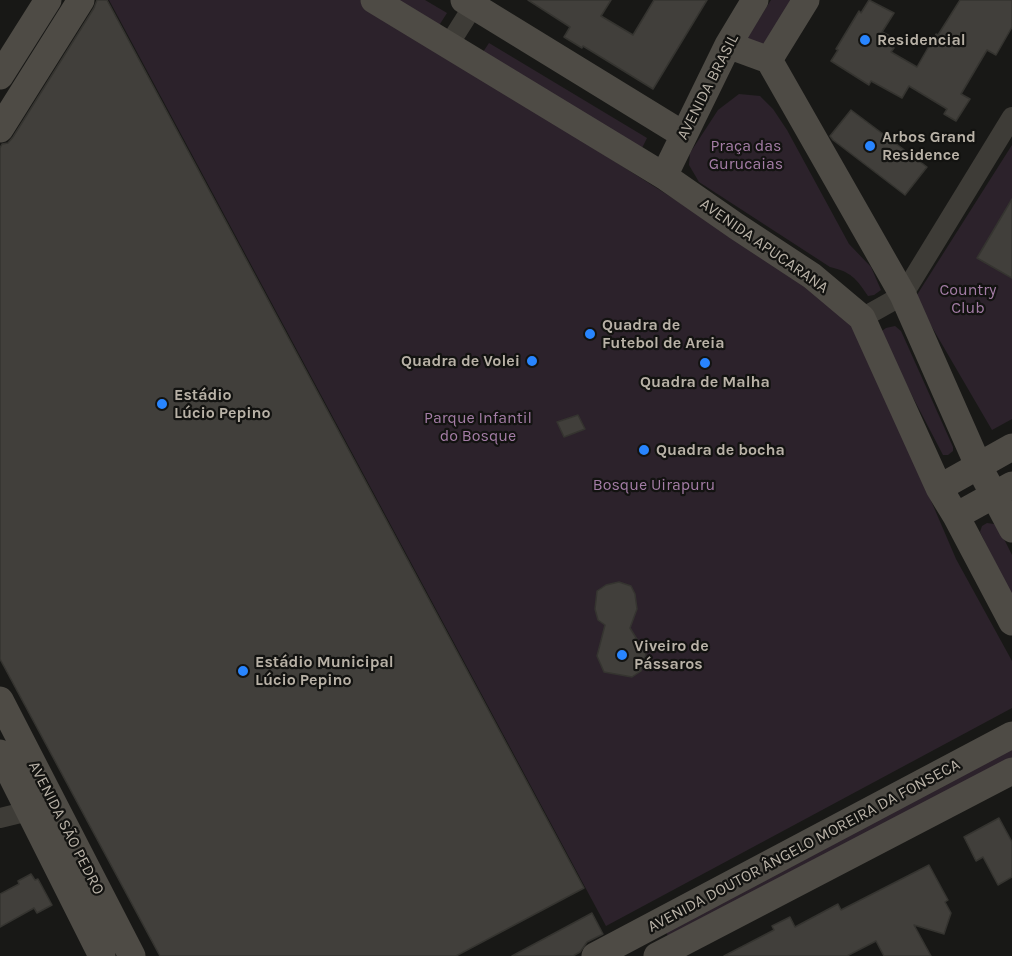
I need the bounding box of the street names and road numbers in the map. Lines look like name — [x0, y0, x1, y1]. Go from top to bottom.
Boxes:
street label: AVENIDA BRASIL — [673, 31, 743, 143]
street label: AVENIDA APUCARANA — [696, 194, 832, 298]
street label: AVENIDA DOUTOR ÂNGELO MOREIRA DA FONSECA — [645, 755, 963, 937]
street label: AVENIDA SÃO PEDRO — [24, 758, 108, 898]

